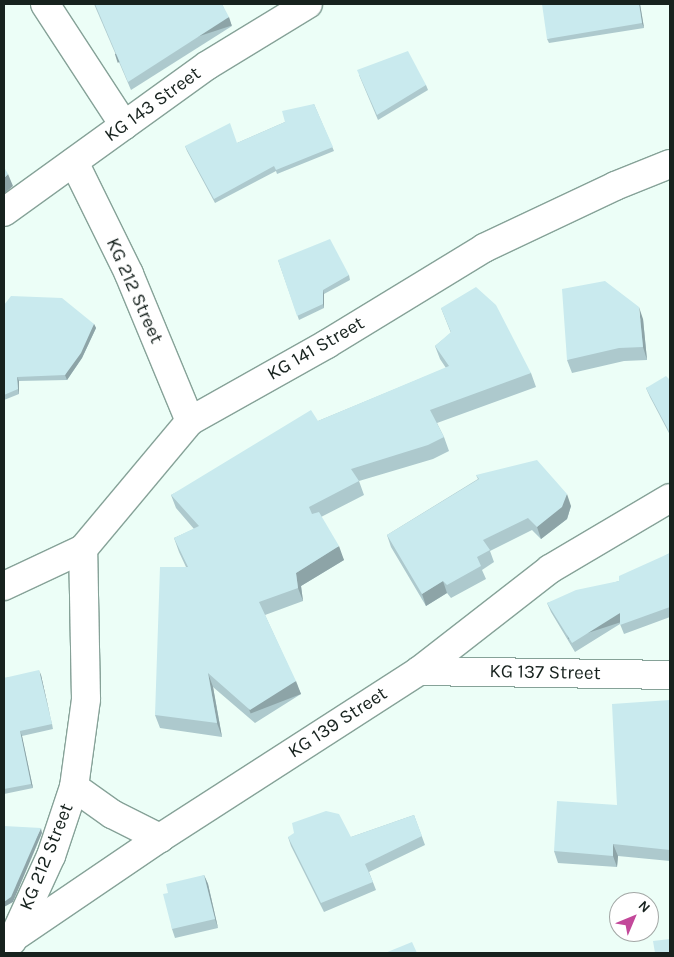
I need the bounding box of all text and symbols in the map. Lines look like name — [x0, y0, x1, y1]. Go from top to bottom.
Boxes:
street label: KG 143 Street — [101, 63, 205, 147]
street label: KG 212 Street — [101, 235, 167, 347]
street label: KG 141 Street — [263, 312, 369, 386]
street label: KG 137 Street — [489, 661, 601, 685]
street label: KG 139 Street — [284, 683, 392, 763]
street label: KG 212 Street — [15, 800, 79, 914]
north arrow — [609, 892, 659, 942]
text: N — [635, 897, 654, 916]

